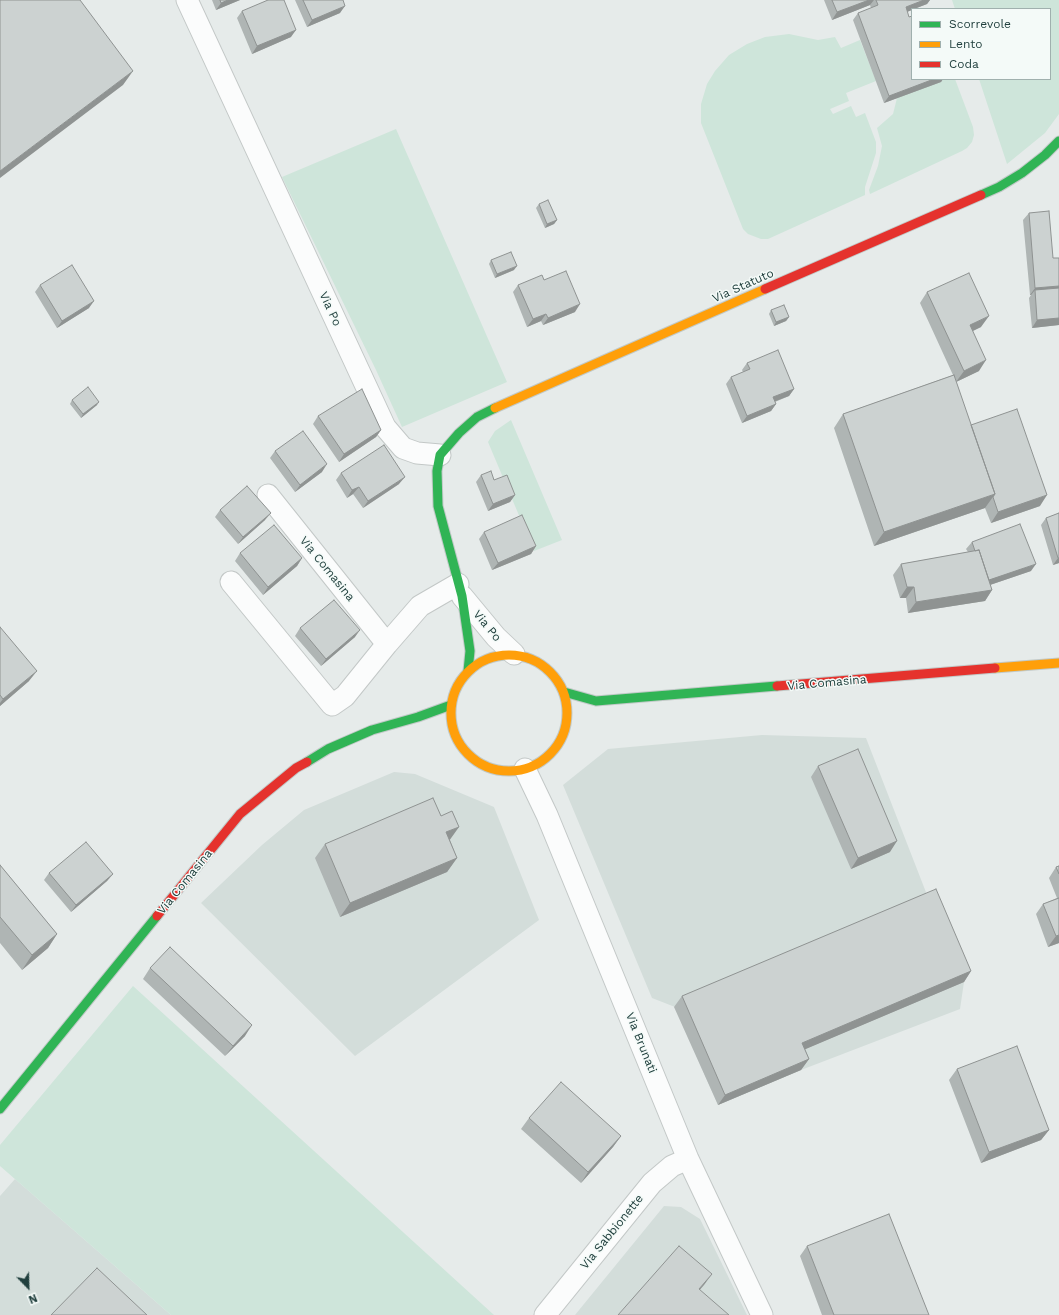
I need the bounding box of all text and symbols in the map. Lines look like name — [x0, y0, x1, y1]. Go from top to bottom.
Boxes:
legend — [911, 8, 1051, 80]
text: Scorrevole — [949, 17, 1011, 31]
text: Lento — [949, 37, 983, 51]
text: Coda — [949, 57, 979, 71]
street label: Via Statuto — [710, 266, 776, 306]
street label: Via Po — [316, 290, 344, 328]
street label: Via Comasina — [296, 534, 358, 604]
street label: Via Po — [470, 607, 504, 645]
street label: Via Comasina — [787, 672, 867, 694]
street label: Via Comasina — [154, 847, 216, 917]
street label: Via Brunati — [622, 1011, 660, 1075]
street label: Via Sabbionette — [577, 1192, 647, 1272]
north arrow — [8, 1267, 48, 1307]
text: N — [27, 1291, 39, 1306]

